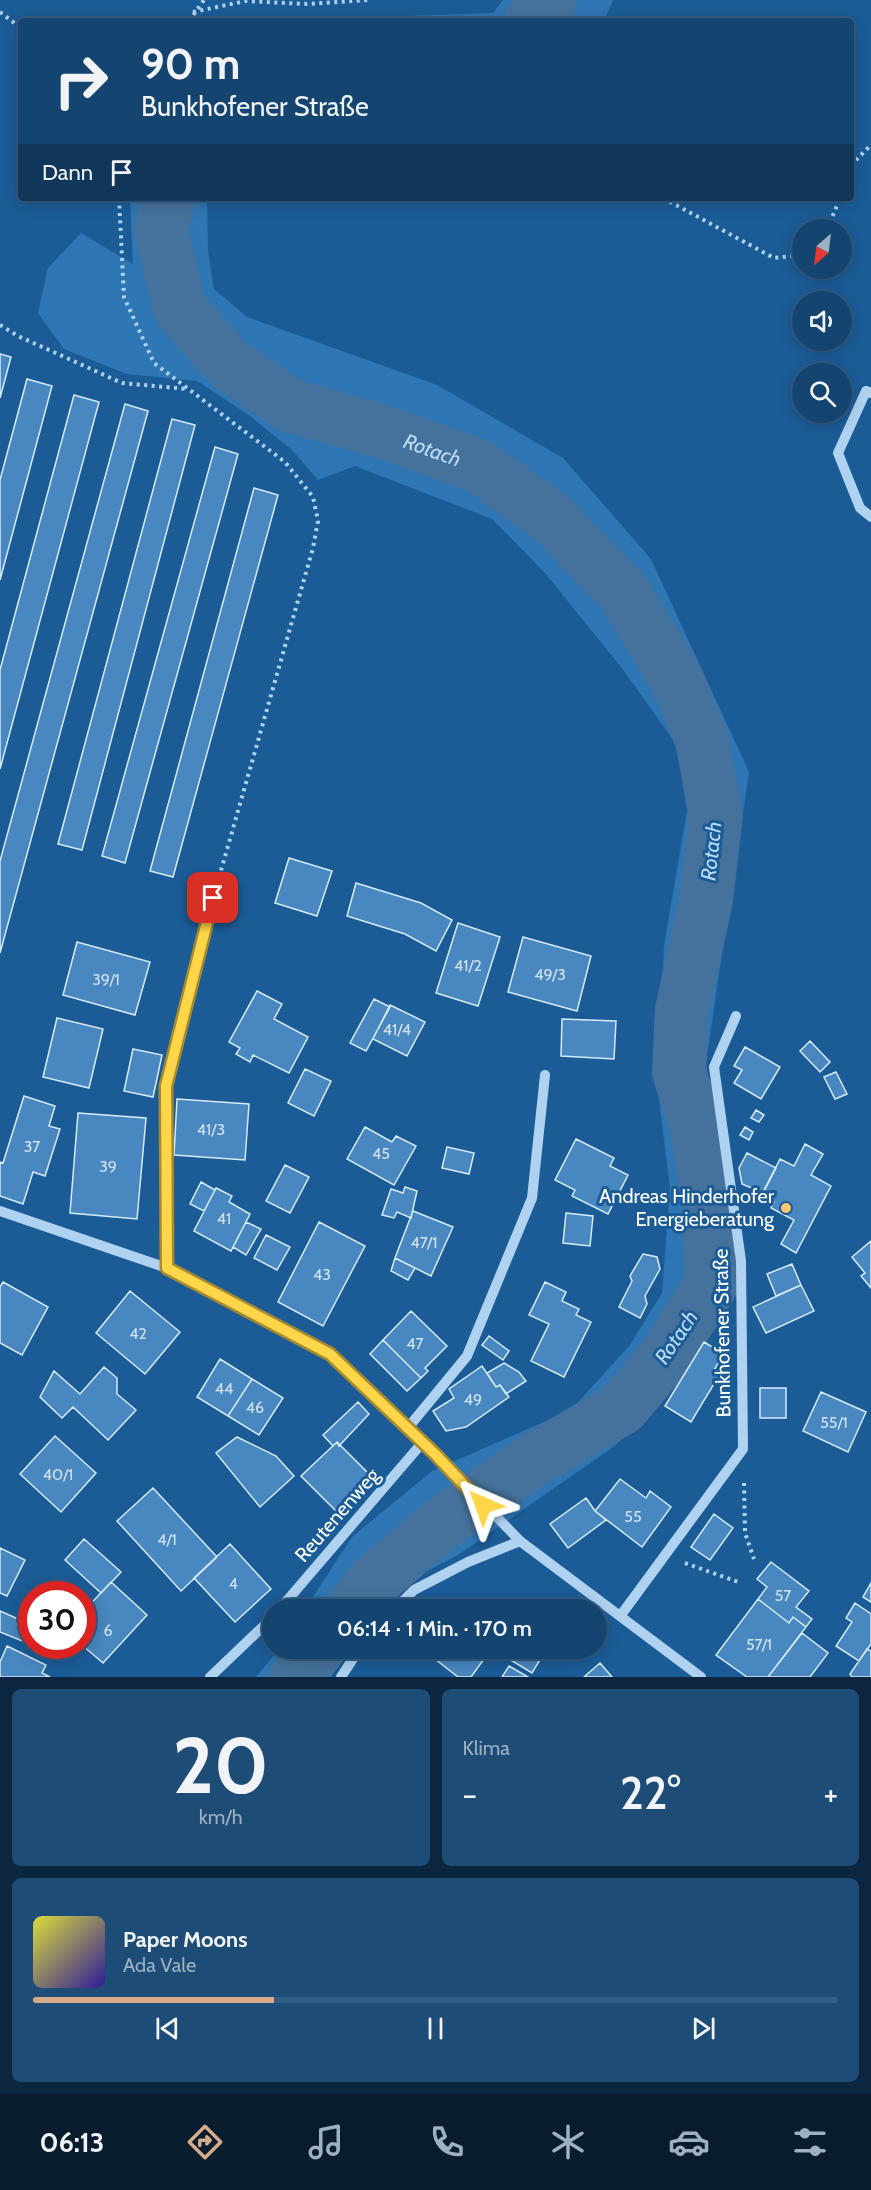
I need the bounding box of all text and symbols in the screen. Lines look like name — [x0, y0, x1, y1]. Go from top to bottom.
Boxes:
text: 90 m — [141, 38, 240, 90]
icon: right — [42, 42, 120, 120]
text: Bunkhofener Straße — [141, 90, 369, 123]
icon: arrive — [105, 156, 138, 189]
text: Dann — [42, 159, 93, 186]
north arrow — [792, 219, 852, 279]
map controls — [792, 219, 852, 423]
button: sound — [792, 291, 852, 351]
button: search — [792, 363, 852, 423]
water label: Rotach — [401, 428, 465, 471]
water label: Rotach — [695, 820, 727, 882]
pin — [187, 872, 238, 923]
icon: arrive — [196, 881, 229, 914]
house number: 41/2 — [454, 956, 482, 975]
house number: 49/3 — [534, 965, 566, 984]
house number: 39/1 — [92, 970, 120, 989]
house number: 41/4 — [383, 1020, 411, 1039]
house number: 41/3 — [197, 1120, 225, 1139]
house number: 37 — [24, 1137, 40, 1156]
house number: 45 — [372, 1144, 390, 1163]
house number: 39 — [99, 1157, 117, 1176]
place label: Andreas Hinderhofer Energieberatung — [599, 1184, 775, 1231]
marker: Andreas Hinderhofer Energieberatung — [779, 1201, 793, 1215]
house number: 41 — [217, 1209, 231, 1228]
house number: 47/1 — [411, 1233, 437, 1252]
street label: Bunkhofener Straße — [709, 1248, 735, 1418]
house number: 43 — [313, 1265, 331, 1284]
water label: Rotach — [649, 1305, 703, 1369]
house number: 42 — [129, 1324, 147, 1343]
house number: 47 — [406, 1334, 424, 1353]
house number: 44 — [215, 1379, 233, 1398]
house number: 49 — [464, 1390, 482, 1409]
house number: 46 — [246, 1398, 264, 1417]
house number: 55/1 — [820, 1413, 848, 1432]
street label: Reutenenweg — [290, 1462, 385, 1567]
house number: 40/1 — [43, 1465, 73, 1484]
position arrow — [451, 1473, 515, 1537]
house number: 55 — [624, 1507, 642, 1526]
house number: 4/1 — [157, 1530, 177, 1549]
house number: 4 — [228, 1574, 238, 1593]
speed limit sign: 30 — [18, 1581, 96, 1659]
house number: 57 — [775, 1586, 791, 1605]
text: 06:14 · 1 Min. · 170 m — [337, 1615, 532, 1642]
house number: 6 — [103, 1621, 113, 1640]
house number: 57/1 — [746, 1635, 772, 1654]
text: 20 — [173, 1718, 269, 1813]
text: Klima — [463, 1736, 510, 1760]
text: 22° — [620, 1766, 680, 1820]
text: − — [463, 1774, 477, 1814]
text: + — [823, 1774, 838, 1814]
text: km/h — [199, 1805, 243, 1829]
text: Paper Moons — [123, 1926, 247, 1953]
text: Ada Vale — [123, 1953, 196, 1977]
icon: previous — [151, 2012, 184, 2045]
icon: pause — [419, 2012, 452, 2045]
icon: next — [687, 2012, 720, 2045]
icon: directions — [184, 2121, 226, 2163]
icon: music — [305, 2121, 347, 2163]
icon: phone — [426, 2121, 468, 2163]
icon: climate — [547, 2121, 589, 2163]
icon: car — [668, 2121, 710, 2163]
icon: filters — [789, 2121, 831, 2163]
text: 06:13 — [40, 2126, 104, 2159]

